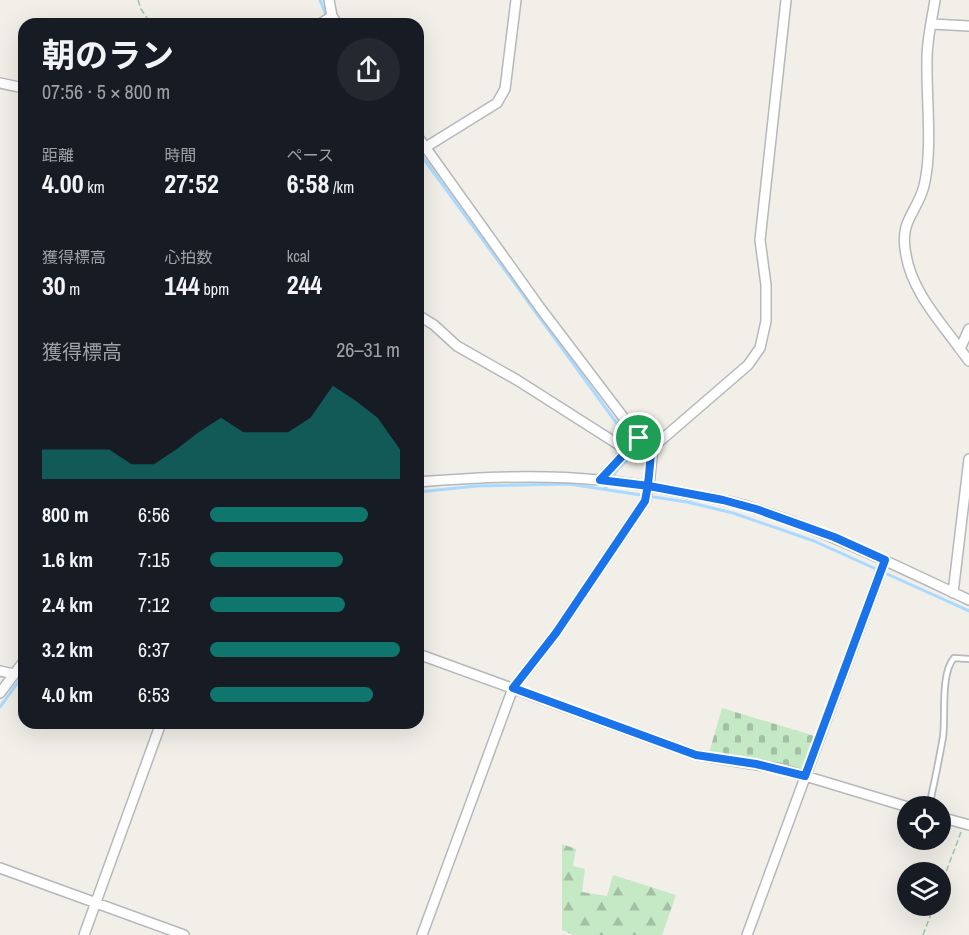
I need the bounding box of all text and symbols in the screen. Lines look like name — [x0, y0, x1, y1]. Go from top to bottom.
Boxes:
text: 朝のラン — [42, 33, 174, 77]
button: share — [337, 38, 400, 101]
text: 07:56 · 5 × 800 m — [42, 78, 170, 105]
text: 距離 — [42, 144, 74, 166]
text: 時間 — [164, 144, 196, 166]
text: ペース — [287, 144, 334, 166]
text: 4.00 — [42, 166, 84, 201]
text: 27:52 — [164, 166, 219, 201]
text: 6:58 — [287, 166, 329, 201]
text: km — [84, 176, 105, 198]
text: /km — [329, 176, 354, 198]
text: kcal — [287, 245, 310, 267]
text: 獲得標高 — [42, 246, 106, 268]
text: 心拍数 — [164, 246, 212, 268]
text: 244 — [287, 267, 322, 302]
text: 30 — [42, 268, 66, 303]
text: 144 — [164, 268, 200, 303]
text: m — [66, 278, 80, 300]
text: bpm — [200, 278, 229, 300]
text: 26–31 m — [336, 336, 400, 363]
text: 獲得標高 — [42, 338, 122, 365]
pin — [613, 412, 664, 463]
icon: arrive — [622, 421, 655, 454]
text: 800 m — [42, 501, 89, 528]
text: 6:56 — [138, 501, 170, 528]
text: 1.6 km — [42, 546, 93, 573]
text: 7:15 — [138, 546, 170, 573]
text: 2.4 km — [42, 591, 93, 618]
text: 7:12 — [138, 591, 170, 618]
text: 3.2 km — [42, 636, 93, 663]
text: 6:37 — [138, 636, 170, 663]
text: 4.0 km — [42, 681, 93, 708]
text: 6:53 — [138, 681, 170, 708]
map controls — [897, 796, 951, 916]
button: locate — [897, 796, 951, 850]
button: layers — [897, 862, 951, 916]

